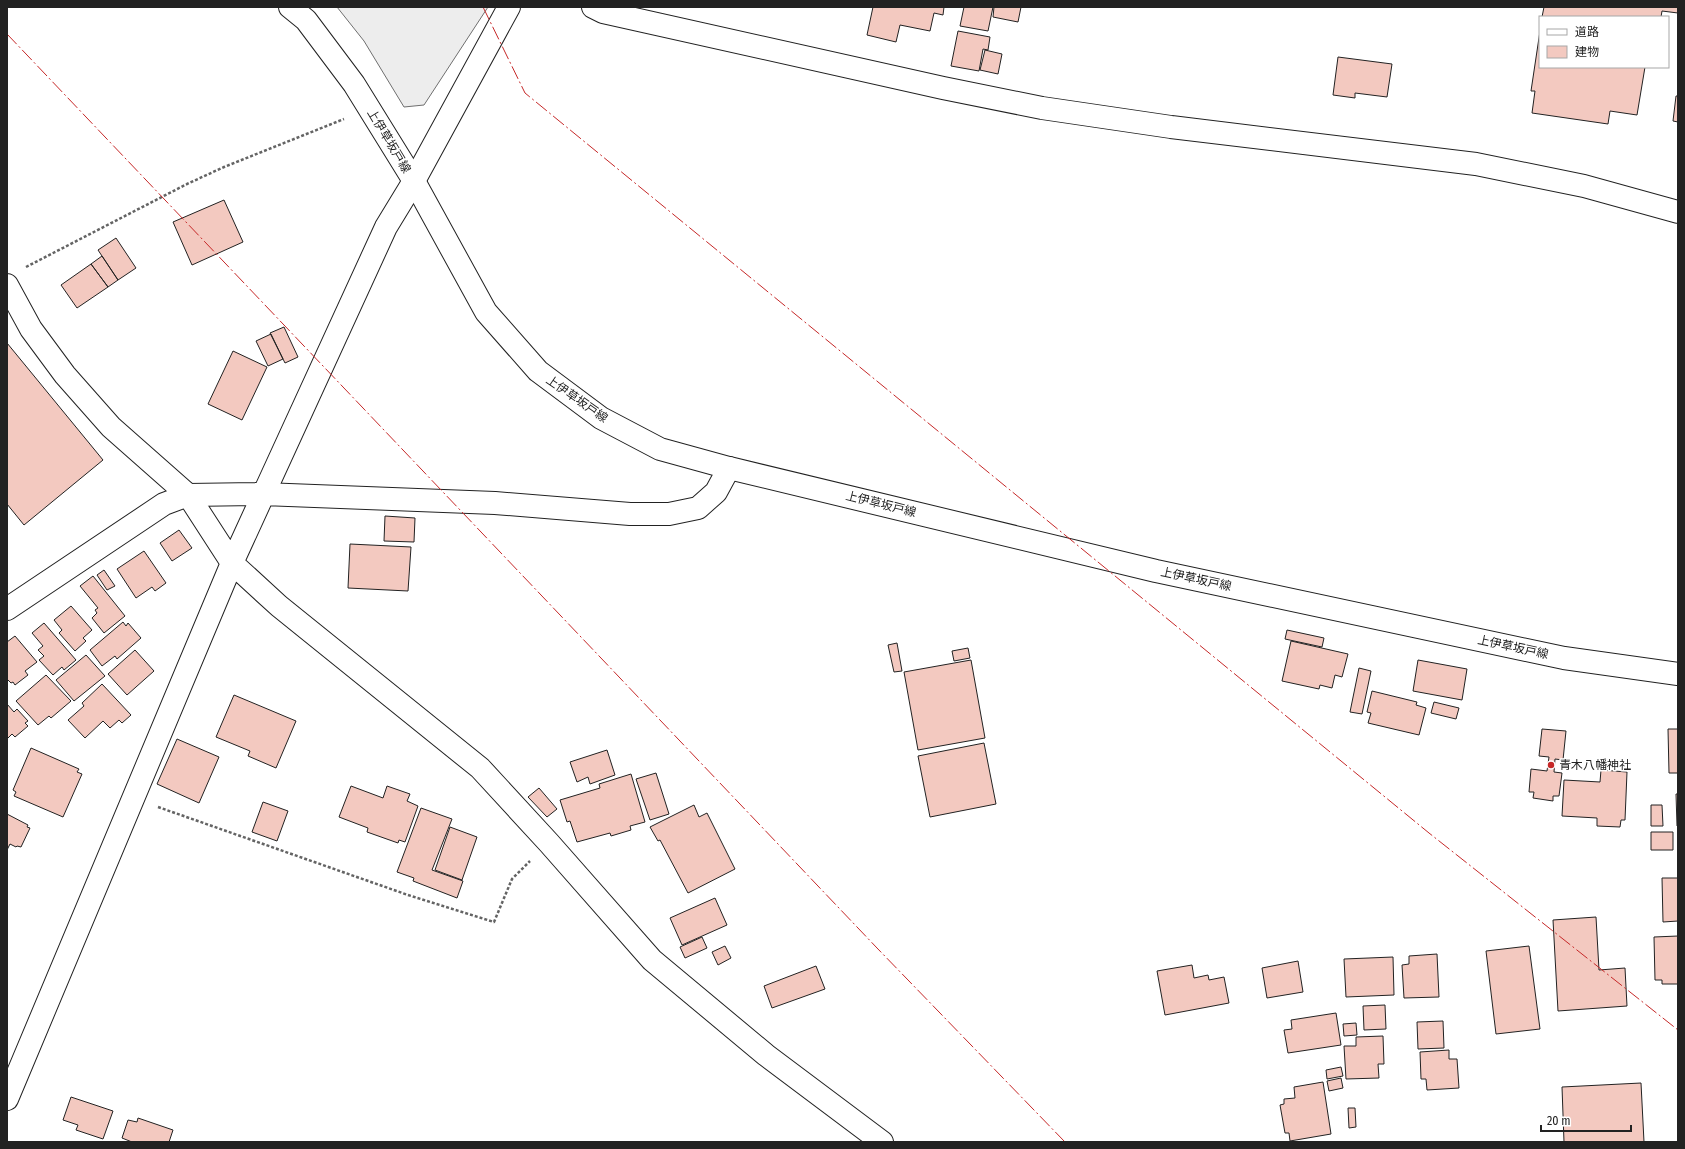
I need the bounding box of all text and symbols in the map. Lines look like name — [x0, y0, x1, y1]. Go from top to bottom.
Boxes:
legend — [1539, 16, 1669, 68]
text: 道路 — [1575, 25, 1599, 39]
text: 建物 — [1575, 45, 1599, 59]
street label: 上伊草坂戸線 — [364, 107, 414, 175]
street label: 上伊草坂戸線 — [543, 373, 611, 425]
street label: 上伊草坂戸線 — [844, 488, 918, 520]
street label: 上伊草坂戸線 — [1159, 565, 1233, 593]
street label: 上伊草坂戸線 — [1476, 633, 1550, 661]
place label: 青木八幡神社 — [1559, 758, 1631, 772]
marker: 青木八幡神社 — [1546, 760, 1556, 770]
scale bar — [1541, 1107, 1631, 1133]
text: 20 m — [1547, 1114, 1571, 1128]

